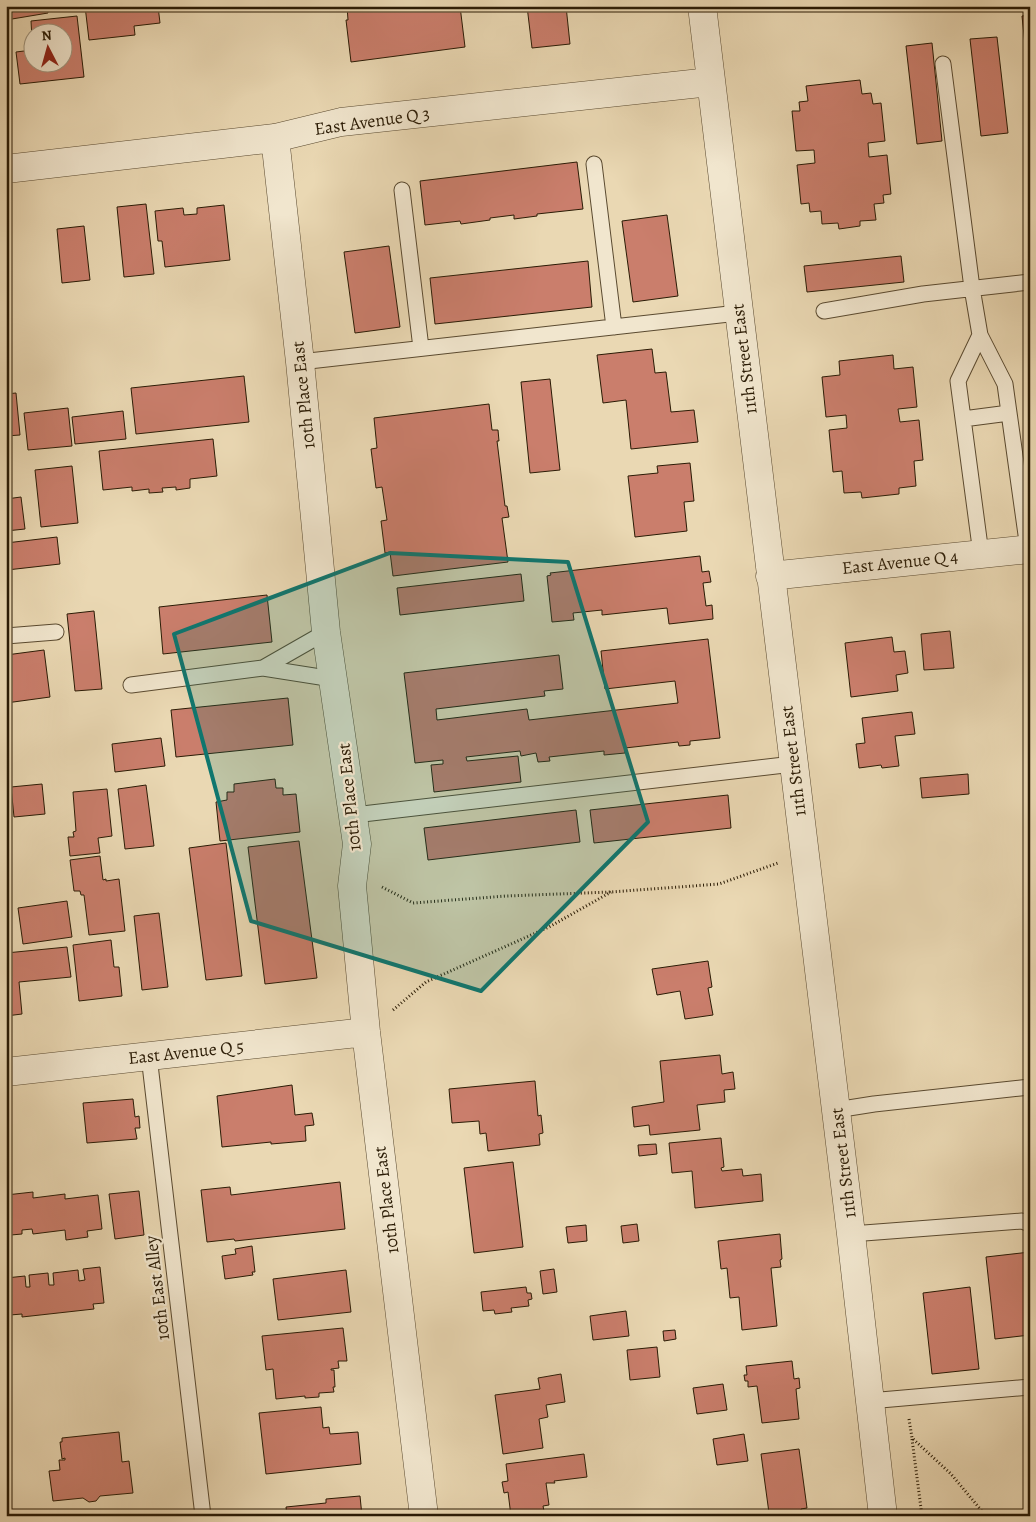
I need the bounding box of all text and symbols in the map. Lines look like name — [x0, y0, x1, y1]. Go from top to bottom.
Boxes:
north arrow — [22, 22, 72, 72]
text: N — [41, 26, 53, 46]
street label: East Avenue Q 3 — [313, 101, 431, 141]
street label: 11th Street East — [725, 302, 763, 416]
street label: 10th Place East — [285, 340, 321, 450]
street label: East Avenue Q 4 — [841, 544, 959, 580]
street label: 11th Street East — [774, 704, 812, 818]
street label: 10th Place East — [331, 742, 367, 852]
street label: East Avenue Q 5 — [127, 1034, 245, 1070]
street label: 11th Street East — [824, 1106, 862, 1220]
street label: 10th Place East — [367, 1145, 405, 1255]
street label: 10th East Alley — [139, 1233, 175, 1342]

